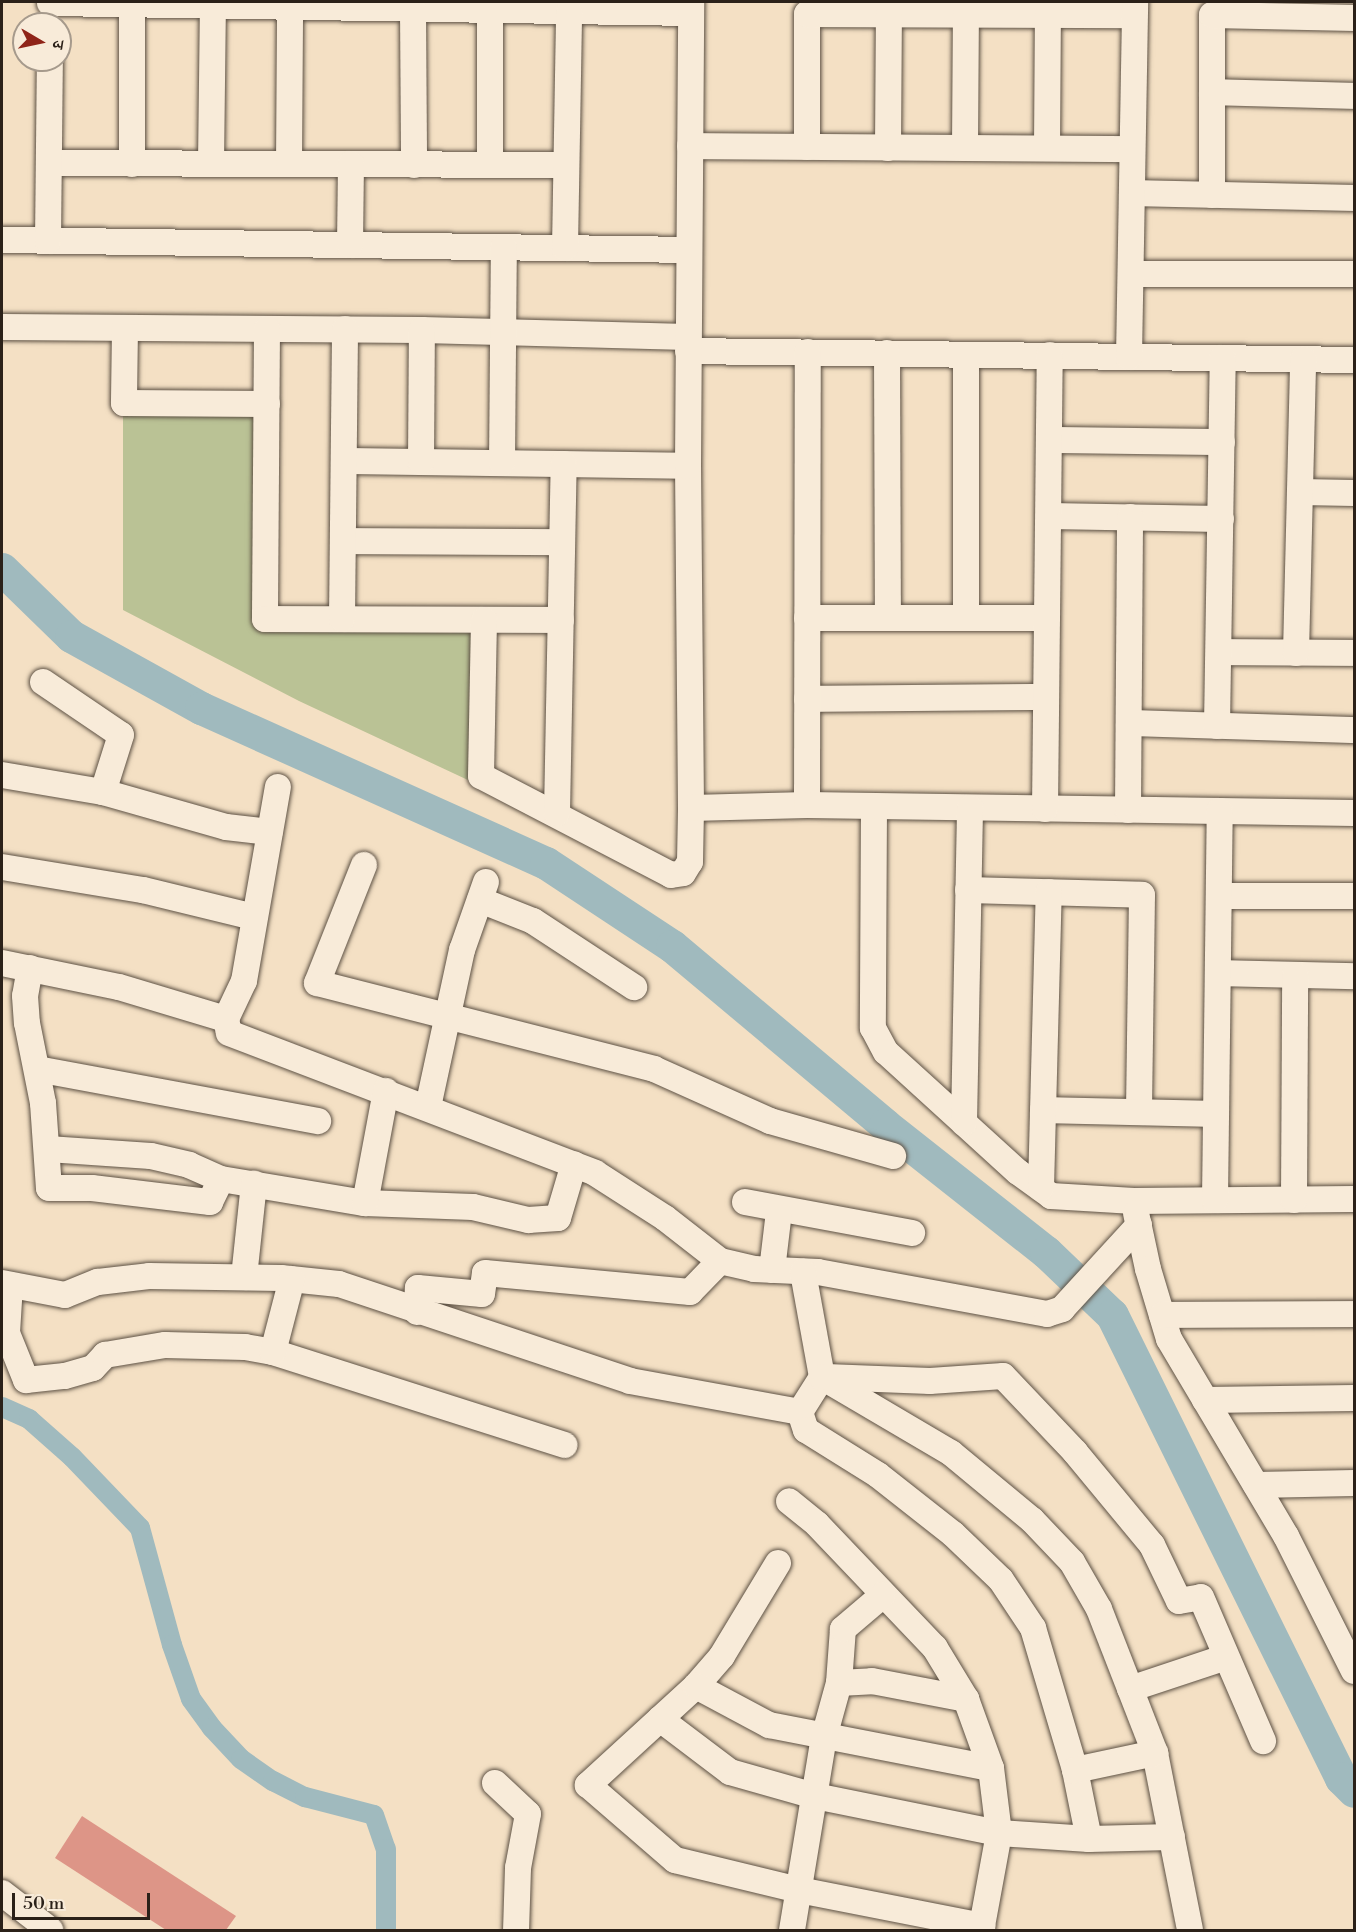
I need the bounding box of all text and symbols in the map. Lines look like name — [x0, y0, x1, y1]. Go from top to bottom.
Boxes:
north arrow — [12, 12, 72, 72]
text: उ — [47, 39, 68, 50]
scale bar — [15, 1881, 153, 1919]
text: 50 m — [23, 1892, 64, 1915]

